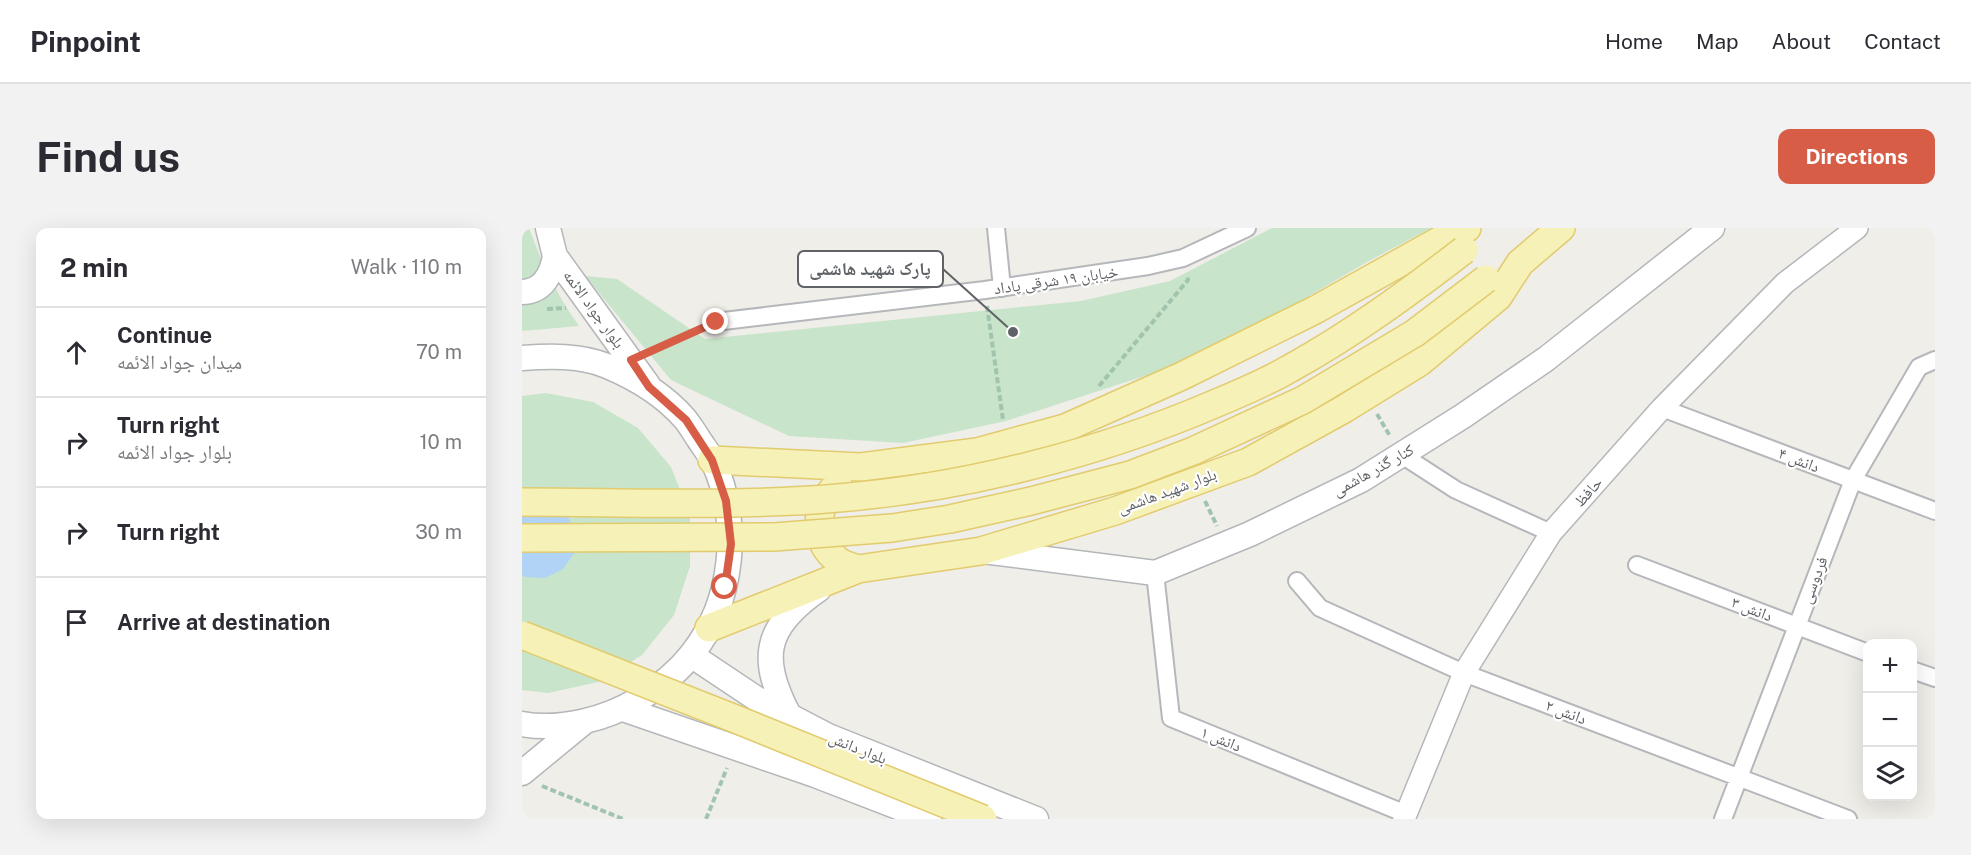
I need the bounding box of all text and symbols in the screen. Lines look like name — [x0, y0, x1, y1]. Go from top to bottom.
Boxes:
text: Pinpoint — [30, 25, 141, 58]
text: Home — [1605, 29, 1663, 54]
text: Map — [1696, 29, 1739, 54]
text: About — [1772, 29, 1831, 54]
text: Contact — [1864, 29, 1941, 54]
button: Directions — [1778, 129, 1935, 184]
text: Find us — [36, 132, 180, 181]
callout: پارک شهید هاشمی — [798, 251, 943, 287]
text: 2 min — [60, 252, 128, 283]
text: Walk · 110 m — [351, 255, 462, 279]
text: پارک شهید هاشمی — [809, 258, 931, 280]
street label: خیابان ۱۹ شرقی پاداد — [993, 262, 1119, 299]
street label: بلوار جواد الائمه — [559, 266, 629, 352]
route end — [702, 308, 728, 334]
text: Continue — [117, 322, 212, 348]
icon: ahead — [60, 336, 93, 369]
text: 70 m — [416, 340, 462, 364]
text: میدان جواد الائمه — [117, 350, 242, 374]
text: Turn right — [117, 412, 220, 438]
icon: right — [60, 426, 93, 459]
text: 10 m — [419, 430, 462, 454]
text: بلوار جواد الائمه — [117, 440, 232, 464]
street label: کنار گذر هاشمی — [1329, 440, 1418, 501]
street label: دانش ۴ — [1776, 444, 1822, 477]
street label: بلوار شهید هاشمی — [1115, 464, 1219, 519]
street label: حافظ — [1570, 473, 1606, 511]
icon: right — [60, 516, 93, 549]
text: Turn right — [117, 519, 220, 545]
text: 30 m — [415, 520, 462, 544]
street label: فردوسی — [1796, 554, 1833, 607]
route start — [711, 573, 737, 599]
street label: دانش ۳ — [1729, 593, 1775, 626]
icon: arrive — [60, 606, 93, 639]
text: Arrive at destination — [117, 609, 330, 635]
map controls — [1863, 639, 1917, 801]
button: + — [1863, 639, 1917, 693]
button: − — [1863, 693, 1917, 747]
street label: دانش ۲ — [1543, 696, 1589, 729]
street label: دانش ۱ — [1198, 722, 1244, 757]
street label: بلوار دانش — [826, 728, 890, 769]
button: layers — [1863, 747, 1917, 801]

